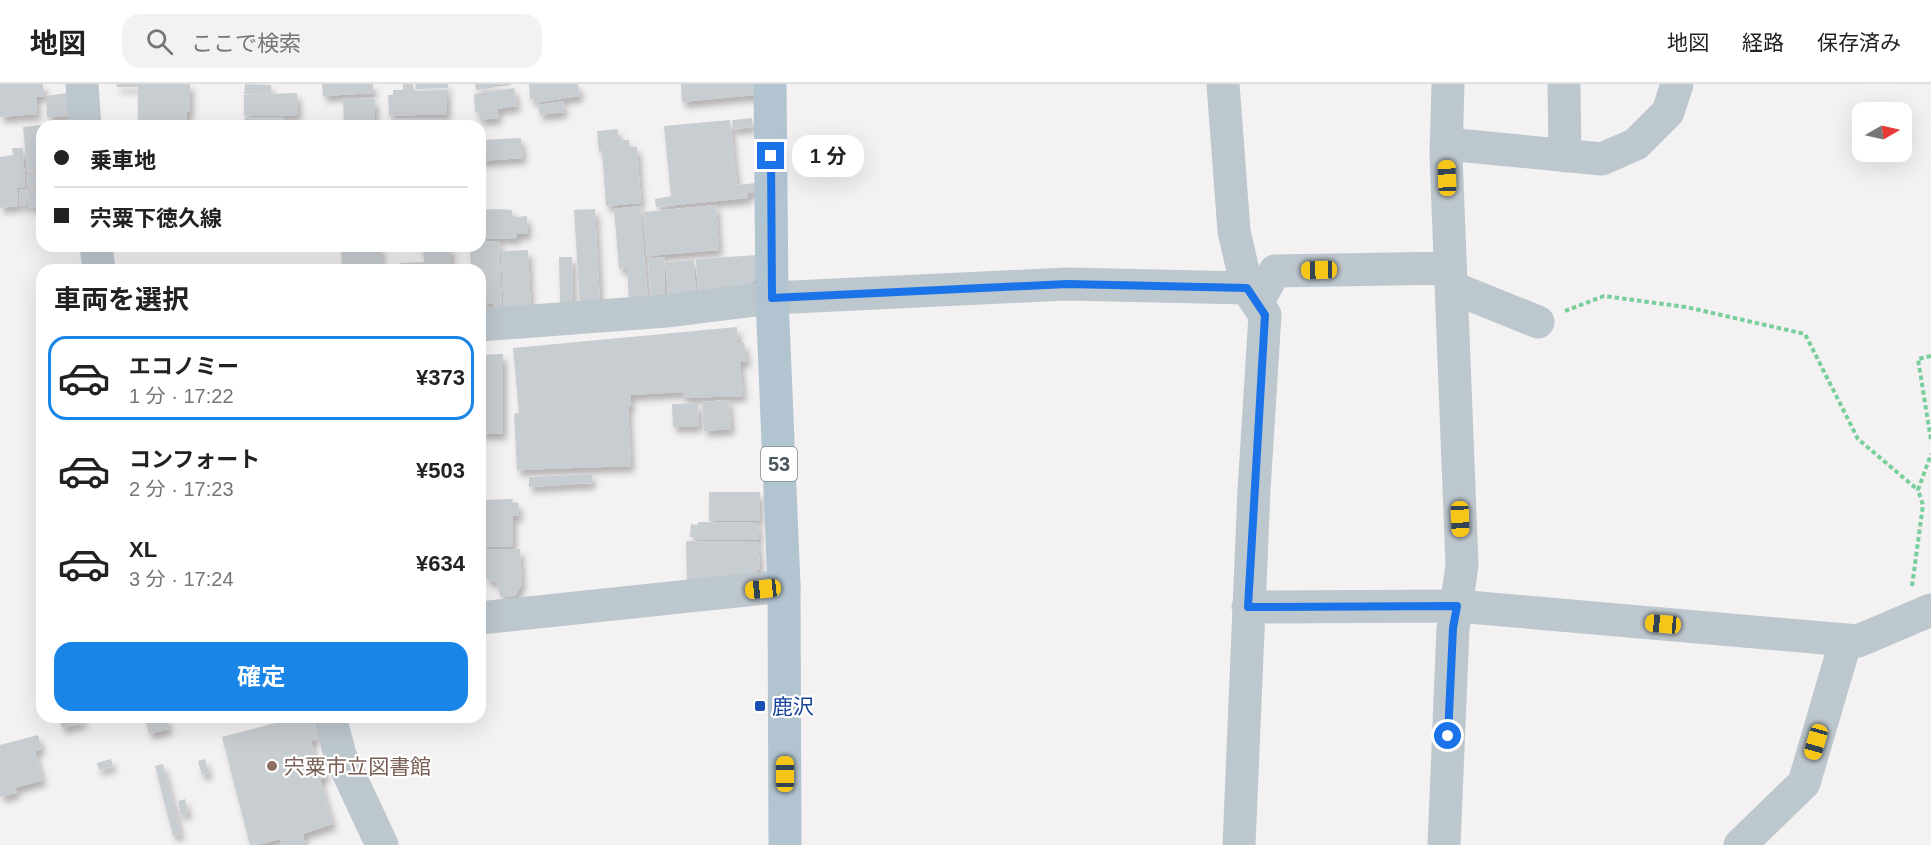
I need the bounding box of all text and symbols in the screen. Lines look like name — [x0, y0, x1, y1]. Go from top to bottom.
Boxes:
search box — [122, 14, 542, 68]
icon: search — [143, 25, 176, 58]
text: 地図 — [30, 28, 86, 59]
text: ここで検索 — [191, 31, 301, 56]
text: 地図 — [1667, 31, 1709, 54]
text: 経路 — [1742, 31, 1784, 54]
text: 保存済み — [1817, 31, 1901, 54]
north arrow — [1852, 102, 1912, 162]
map controls — [1852, 102, 1912, 162]
callout: 1 分 — [792, 135, 864, 177]
route end — [757, 142, 784, 169]
text: 1 分 — [810, 145, 846, 167]
text: 乗車地 — [90, 148, 156, 173]
car — [1437, 160, 1457, 196]
text: 宍粟下徳久線 — [90, 206, 222, 231]
car — [1301, 261, 1337, 279]
text: 車両を選択 — [54, 285, 189, 315]
icon: car — [57, 351, 111, 405]
text: エコノミー — [129, 354, 239, 379]
text: ¥373 — [416, 365, 465, 390]
text: 1 分 · 17:22 — [129, 385, 234, 407]
icon: car — [57, 444, 111, 498]
text: コンフォート — [129, 447, 260, 472]
road number: 53 — [761, 447, 797, 481]
text: ¥503 — [416, 458, 465, 483]
text: 2 分 · 17:23 — [129, 478, 234, 500]
car — [1450, 501, 1470, 537]
icon: car — [57, 537, 111, 591]
text: XL — [129, 537, 157, 562]
text: ¥634 — [416, 551, 465, 576]
text: 3 分 · 17:24 — [129, 568, 234, 590]
car — [744, 578, 782, 600]
car — [1644, 613, 1682, 635]
button: 確定 — [54, 642, 468, 711]
place label: 鹿沢 — [772, 695, 814, 718]
marker: 鹿沢 — [753, 699, 767, 713]
route start — [1434, 722, 1461, 749]
car — [1802, 722, 1830, 762]
place label: 宍粟市立図書館 — [284, 755, 431, 778]
car — [776, 756, 794, 792]
marker: 宍粟市立図書館 — [265, 759, 279, 773]

